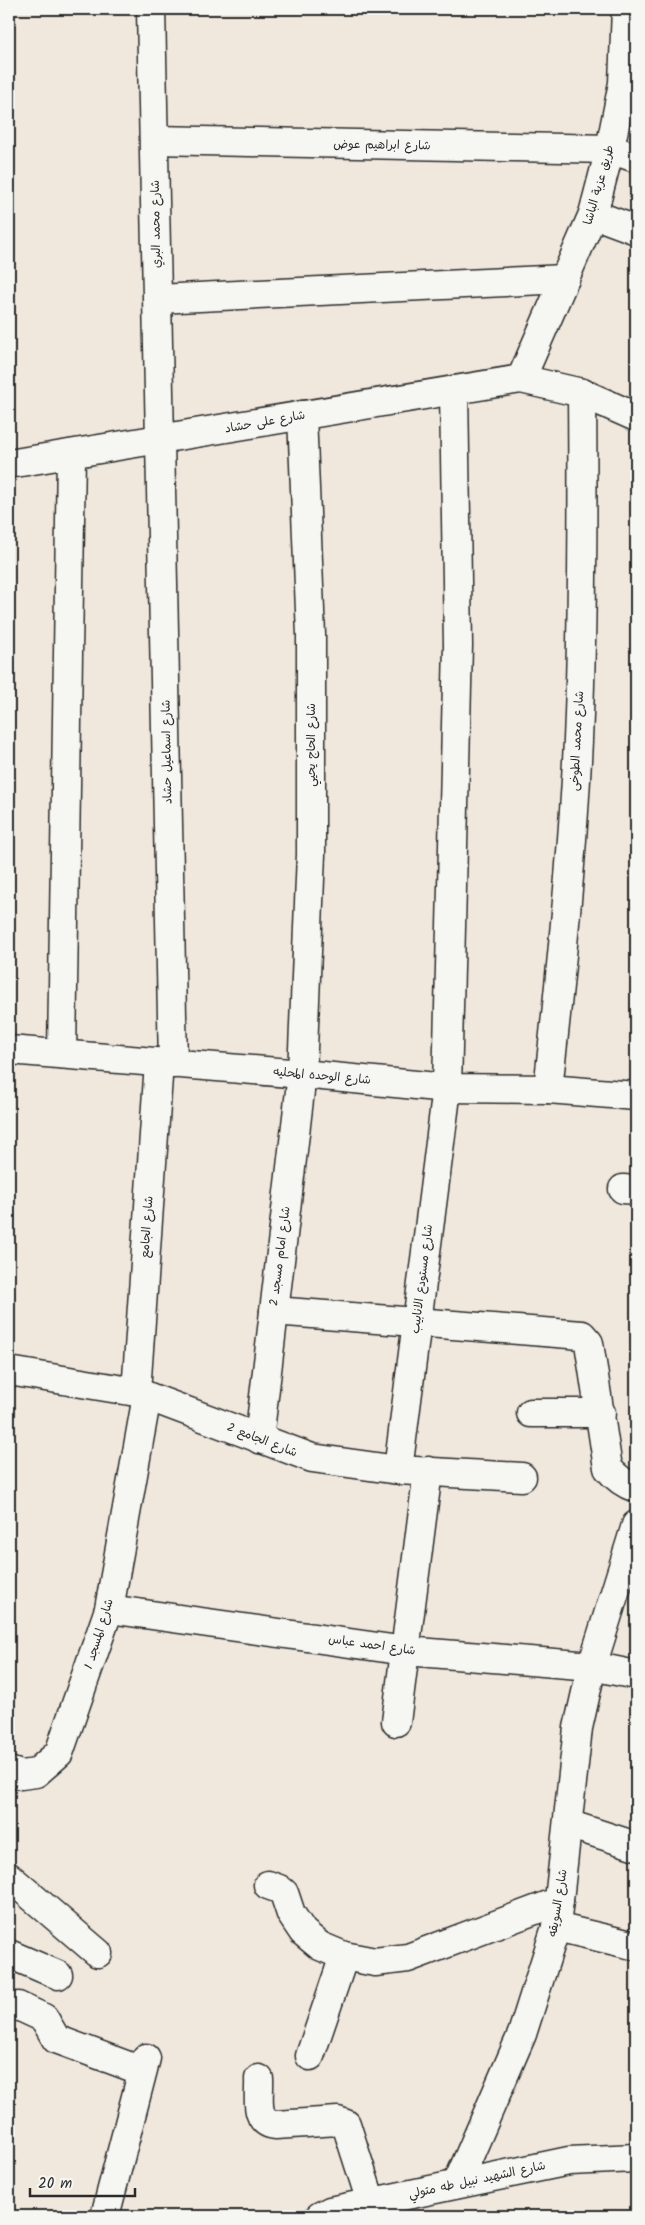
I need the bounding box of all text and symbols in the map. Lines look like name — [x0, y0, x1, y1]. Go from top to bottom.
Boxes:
street label: شارع ابراهيم عوض — [333, 135, 431, 155]
street label: طريق عزبة الباشا — [579, 143, 619, 227]
street label: شارع محمد البري — [146, 180, 166, 268]
street label: شارع على حشاد — [223, 406, 307, 438]
street label: شارع محمد الطوخى — [565, 690, 589, 792]
street label: شارع اسماعيل حشاد — [157, 700, 177, 804]
street label: شارع الحاج يحيي — [302, 703, 322, 787]
street label: شارع الوحده المحليه — [272, 1062, 372, 1090]
street label: شارع الجامع — [135, 1195, 159, 1259]
street label: شارع امام مسجد 2 — [264, 1205, 296, 1307]
street label: شارع مستودع الانابيب — [406, 1223, 438, 1335]
street label: شارع الجامع 2 — [224, 1418, 300, 1462]
street label: شارع المسجد 1 — [79, 1596, 119, 1672]
street label: شارع احمد عباس — [327, 1629, 417, 1661]
street label: شارع السويقه — [543, 1868, 573, 1938]
street label: شارع الشهيد نبيل طه متولي — [407, 2156, 548, 2205]
scale bar — [30, 2165, 135, 2197]
text: 20 m — [38, 2172, 72, 2196]

